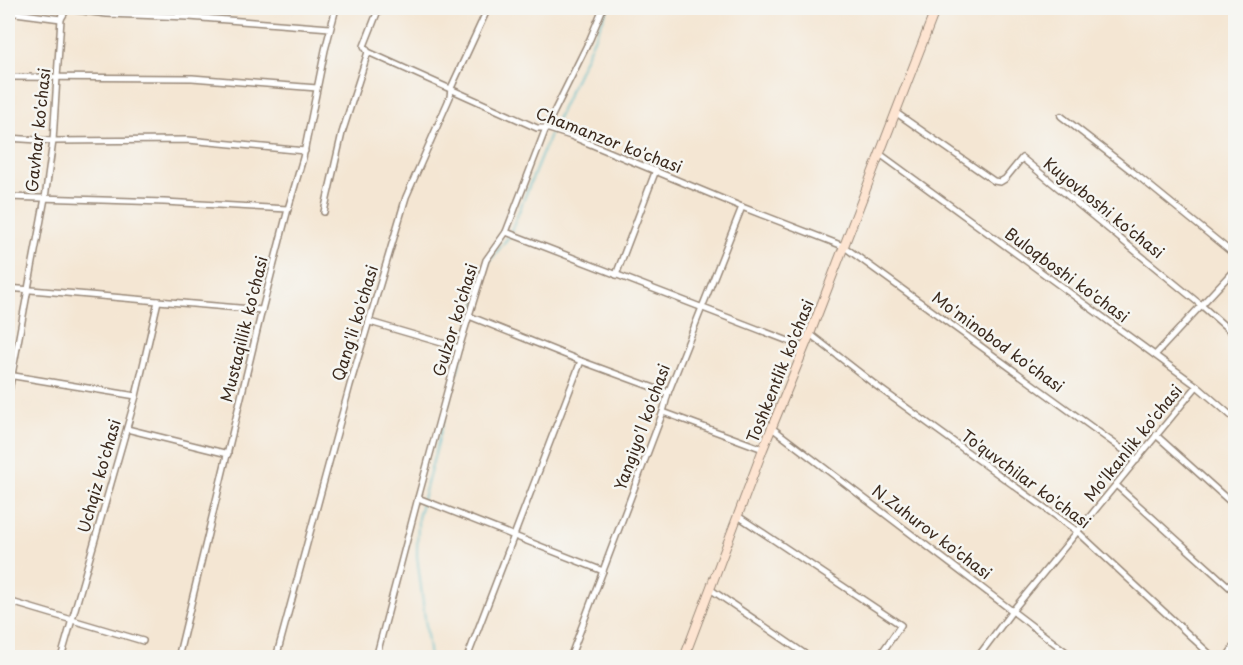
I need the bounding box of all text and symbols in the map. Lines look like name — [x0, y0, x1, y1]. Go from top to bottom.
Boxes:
street label: Gavhar ko'chasi — [19, 67, 55, 193]
street label: Chamanzor ko'chasi — [533, 100, 686, 178]
street label: Kuyovboshi ko'chasi — [1039, 151, 1170, 263]
street label: Buloqboshi ko'chasi — [1001, 221, 1135, 327]
street label: Mustaqillik ko'chasi — [213, 253, 273, 404]
street label: Gulzor ko'chasi — [425, 260, 483, 379]
street label: Qang'li ko'chasi — [325, 262, 383, 384]
street label: Mo'minobod ko'chasi — [928, 285, 1070, 397]
street label: Toshkentlik ko'chasi — [739, 295, 819, 446]
street label: Yangiyo'l ko'chasi — [607, 360, 675, 493]
street label: Mo'lkanlik ko'chasi — [1077, 379, 1187, 506]
street label: Uchqiz ko'chasi — [70, 416, 126, 535]
street label: To'quvchilar ko'chasi — [957, 423, 1096, 533]
street label: N.Zuhurov ko'chasi — [868, 478, 997, 584]

